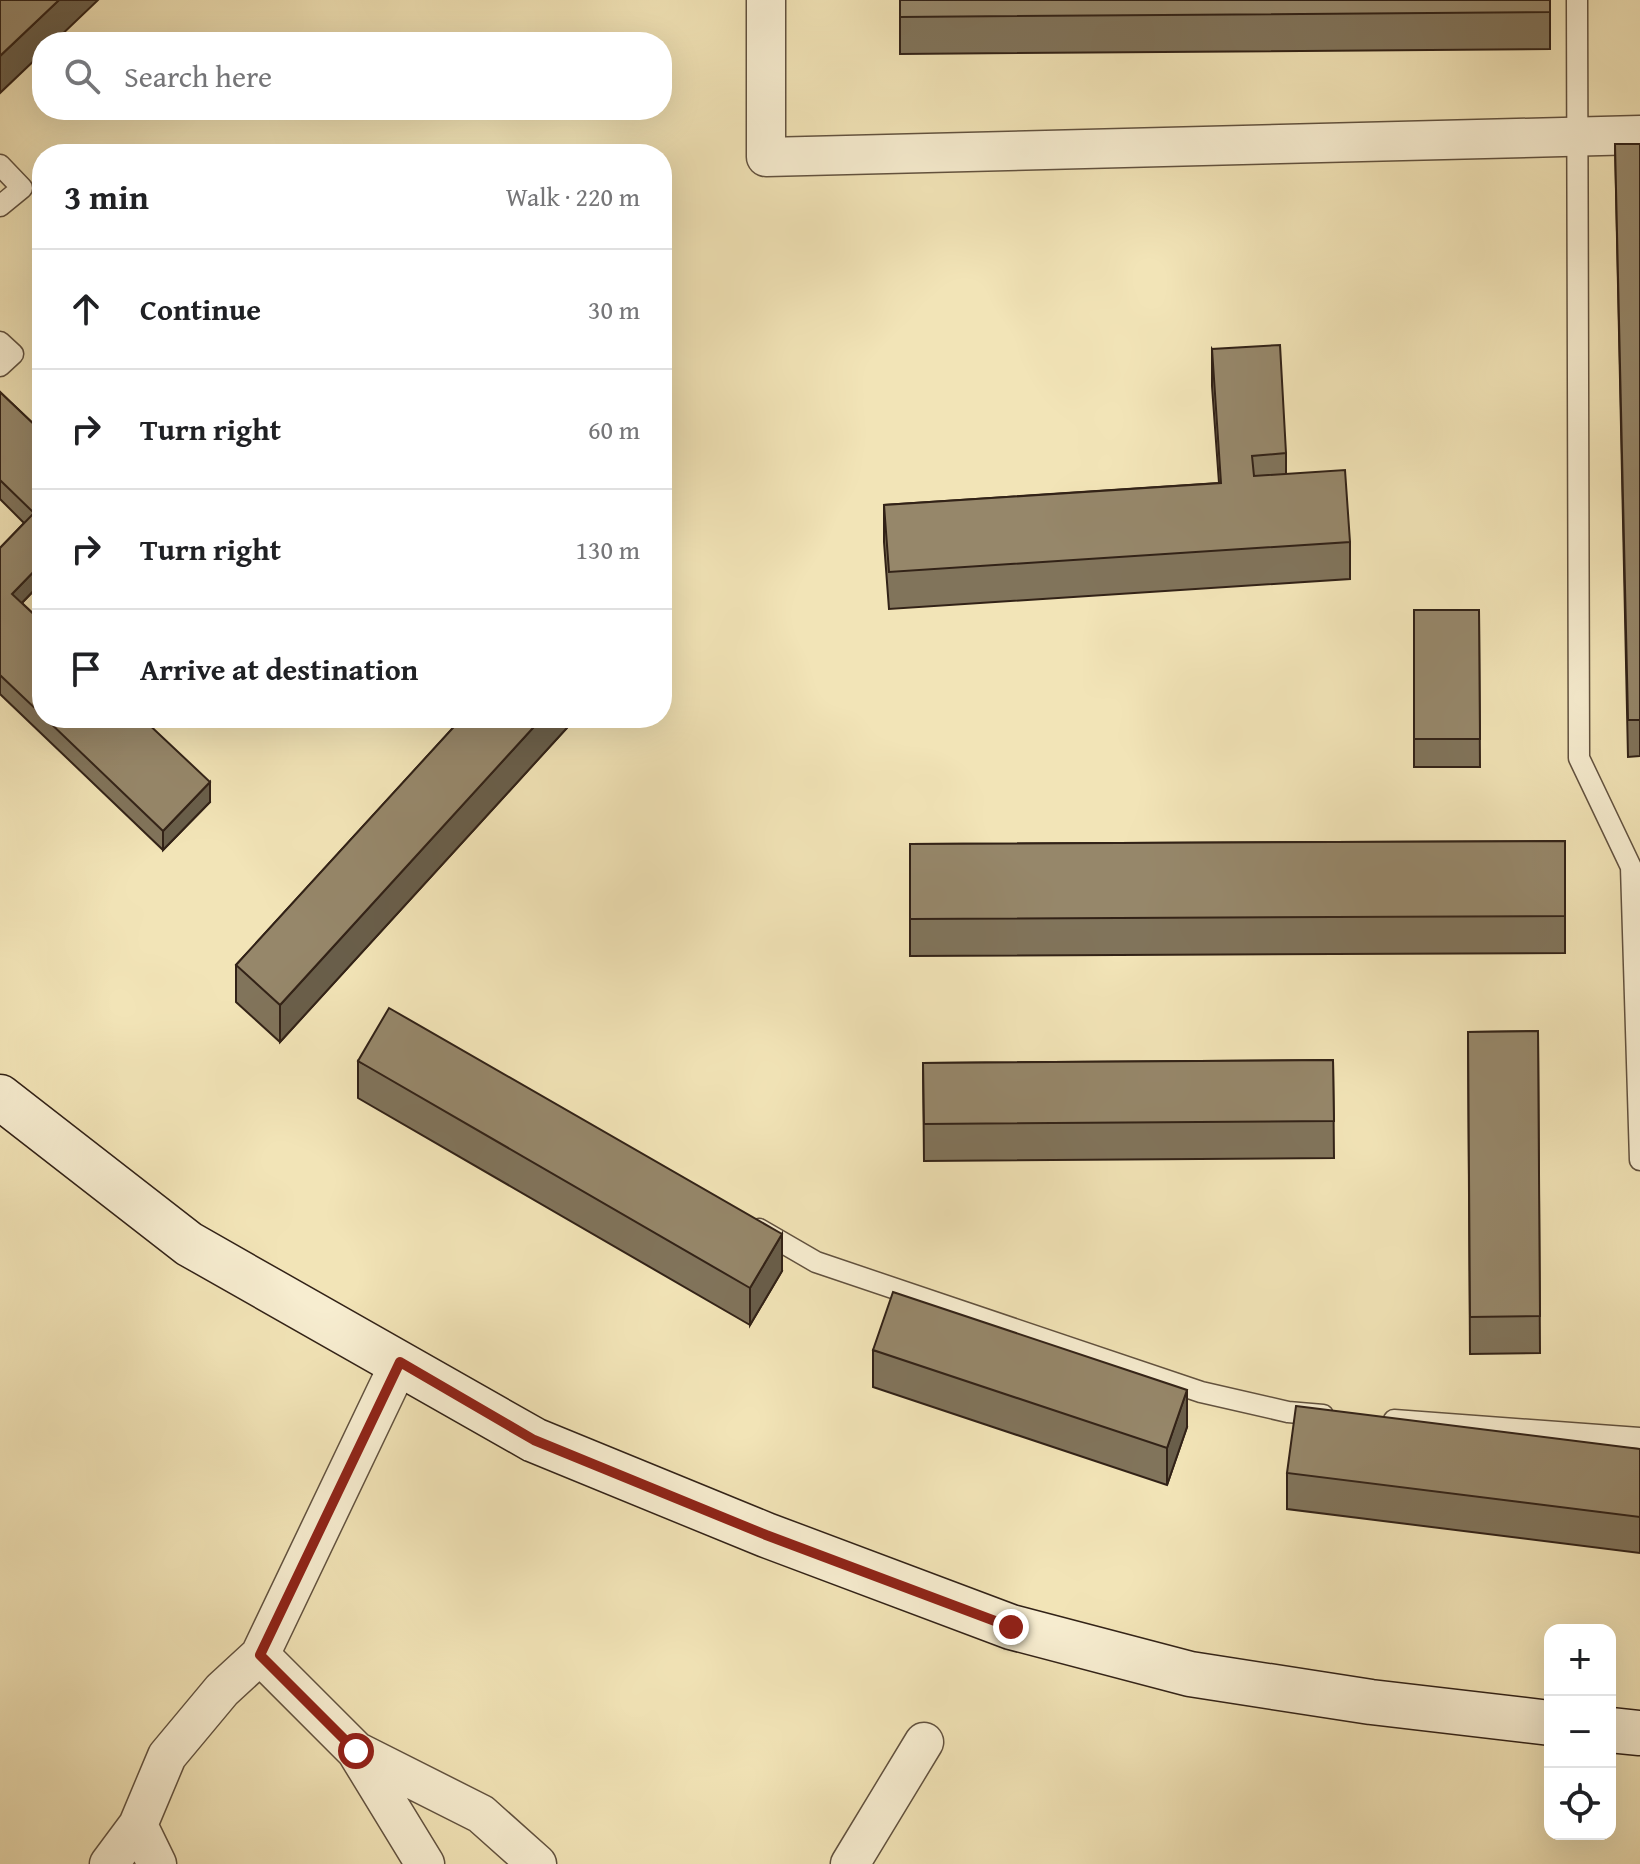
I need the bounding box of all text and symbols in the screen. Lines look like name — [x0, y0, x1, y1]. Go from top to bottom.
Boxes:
search box — [32, 32, 672, 120]
icon: search — [60, 54, 104, 98]
text: Search here — [124, 54, 272, 98]
text: 3 min — [64, 172, 149, 221]
text: Walk · 220 m — [506, 177, 640, 216]
icon: ahead — [64, 287, 108, 331]
text: Continue — [140, 287, 261, 331]
text: 30 m — [588, 290, 640, 329]
icon: right — [64, 407, 108, 451]
text: Turn right — [140, 407, 281, 451]
text: 60 m — [588, 410, 640, 449]
icon: right — [64, 527, 108, 571]
text: Turn right — [140, 527, 281, 571]
text: 130 m — [575, 530, 640, 569]
icon: arrive — [64, 647, 108, 691]
text: Arrive at destination — [140, 647, 418, 691]
route end — [993, 1609, 1029, 1645]
map controls — [1544, 1624, 1616, 1840]
button: + — [1544, 1624, 1616, 1696]
button: − — [1544, 1696, 1616, 1768]
route start — [338, 1733, 374, 1769]
button: locate — [1544, 1768, 1616, 1840]

